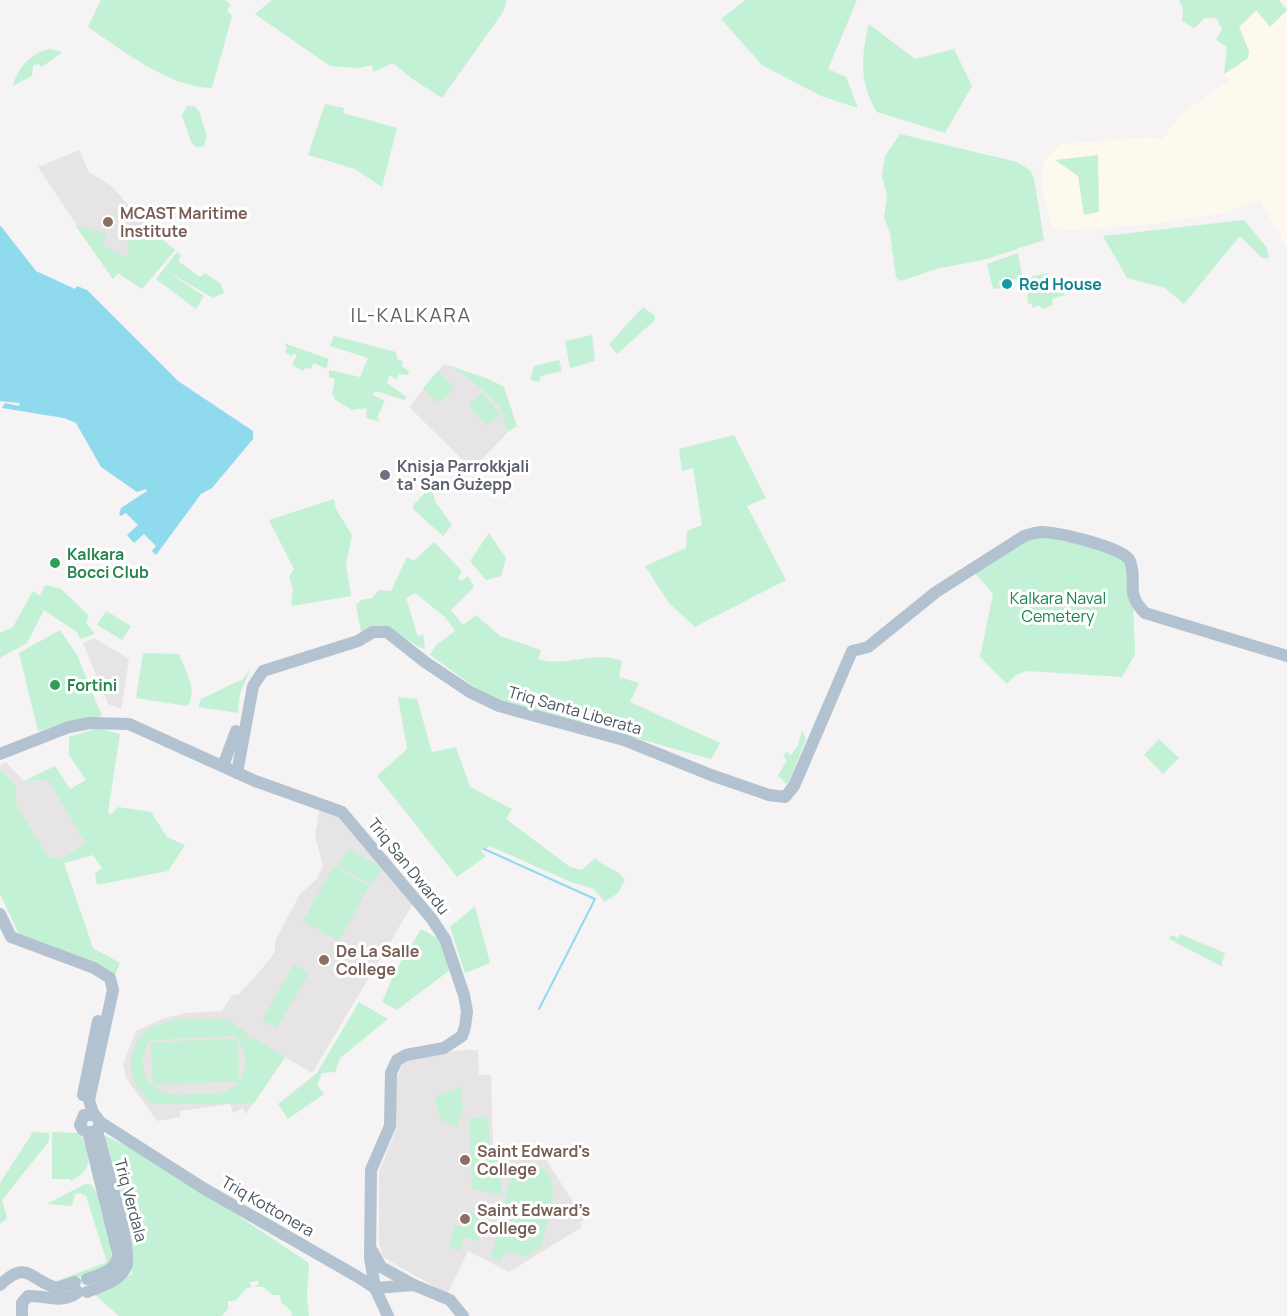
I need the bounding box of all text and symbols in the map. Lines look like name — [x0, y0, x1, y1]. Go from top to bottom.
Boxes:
place label: MCAST Maritime Institute — [120, 202, 248, 242]
marker: MCAST Maritime Institute — [101, 215, 115, 229]
place label: Red House — [1019, 273, 1102, 295]
marker: Red House — [1000, 277, 1014, 291]
district label: IL-KALKARA — [350, 301, 472, 328]
place label: Knisja Parrokkjali ta' San Ġużepp — [397, 455, 529, 495]
marker: Knisja Parrokkjali ta' San Ġużepp — [378, 468, 392, 482]
place label: Kalkara Bocci Club — [67, 543, 149, 583]
marker: Kalkara Bocci Club — [48, 556, 62, 570]
park label: Kalkara Naval Cemetery — [1010, 587, 1106, 627]
place label: Fortini — [67, 674, 117, 696]
marker: Fortini — [48, 678, 62, 692]
street label: Triq Santa Liberata — [506, 680, 644, 740]
street label: Triq San Dwardu — [363, 813, 455, 919]
place label: De La Salle College — [336, 940, 420, 980]
marker: De La Salle College — [317, 953, 331, 967]
place label: Saint Edward's College — [477, 1140, 590, 1180]
marker: Saint Edward's College — [458, 1153, 472, 1167]
street label: Triq Verdala — [109, 1156, 153, 1244]
street label: Triq Kottonera — [218, 1171, 318, 1241]
place label: Saint Edward’s College — [477, 1199, 591, 1239]
marker: Saint Edward’s College — [458, 1212, 472, 1226]

